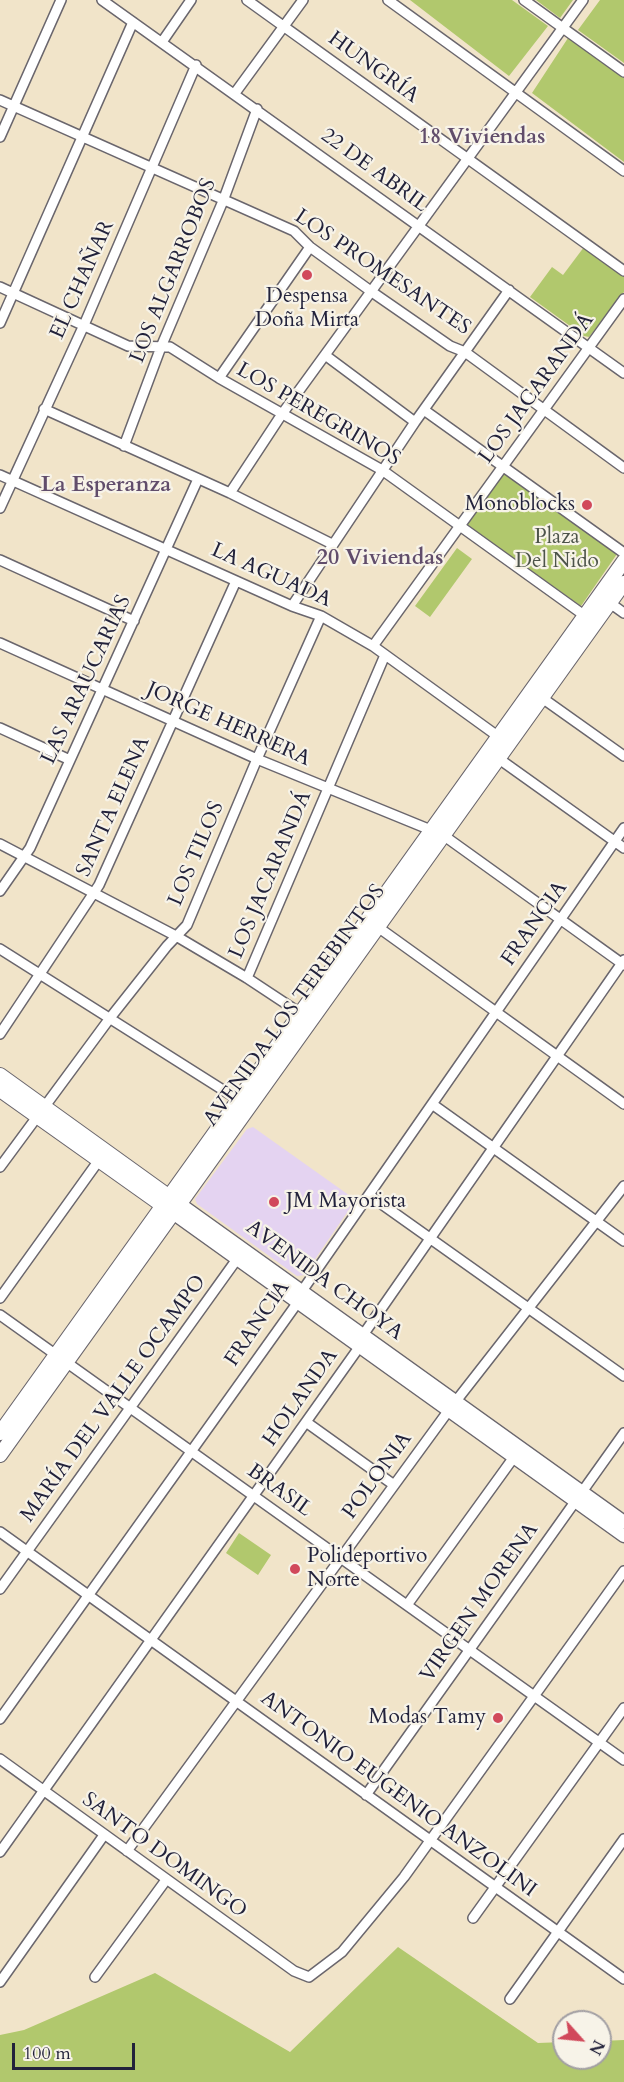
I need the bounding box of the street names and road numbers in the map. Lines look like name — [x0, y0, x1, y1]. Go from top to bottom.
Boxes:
street label: HUNGRÍA — [323, 27, 423, 109]
street label: 22 DE ABRIL — [315, 124, 433, 218]
street label: LOS ALGARROBOS — [126, 175, 222, 367]
street label: LOS PROMESANTES — [289, 205, 475, 341]
street label: EL CHAÑAR — [46, 217, 120, 343]
street label: LOS JACARANDÁ — [474, 309, 600, 469]
street label: LOS PEREGRINOS — [232, 358, 404, 472]
street label: LA AGUADA — [207, 538, 335, 614]
street label: LAS ARAUCARIAS — [37, 591, 137, 769]
street label: JORGE HERRERA — [142, 677, 314, 773]
street label: SANTA ELENA — [72, 733, 156, 881]
street label: LOS JACARANDÁ — [224, 787, 318, 963]
street label: LOS TILOS — [164, 798, 230, 910]
street label: FRANCIA — [497, 877, 573, 971]
street label: AVENIDA LOS TEREBINTOS — [199, 880, 391, 1132]
street label: AVENIDA CHOYA — [240, 1215, 408, 1347]
street label: MARÍA DEL VALLE OCAMPO — [16, 1271, 212, 1527]
street label: FRANCIA — [220, 1277, 296, 1371]
street label: HOLANDA — [258, 1344, 344, 1452]
street label: POLONIA — [338, 1428, 418, 1524]
street label: BRASIL — [242, 1459, 316, 1523]
street label: VIRGEN MORENA — [416, 1519, 544, 1687]
street label: ANTONIO EUGENIO ANZOLINI — [255, 1686, 541, 1904]
street label: SANTO DOMINGO — [77, 1788, 251, 1924]

